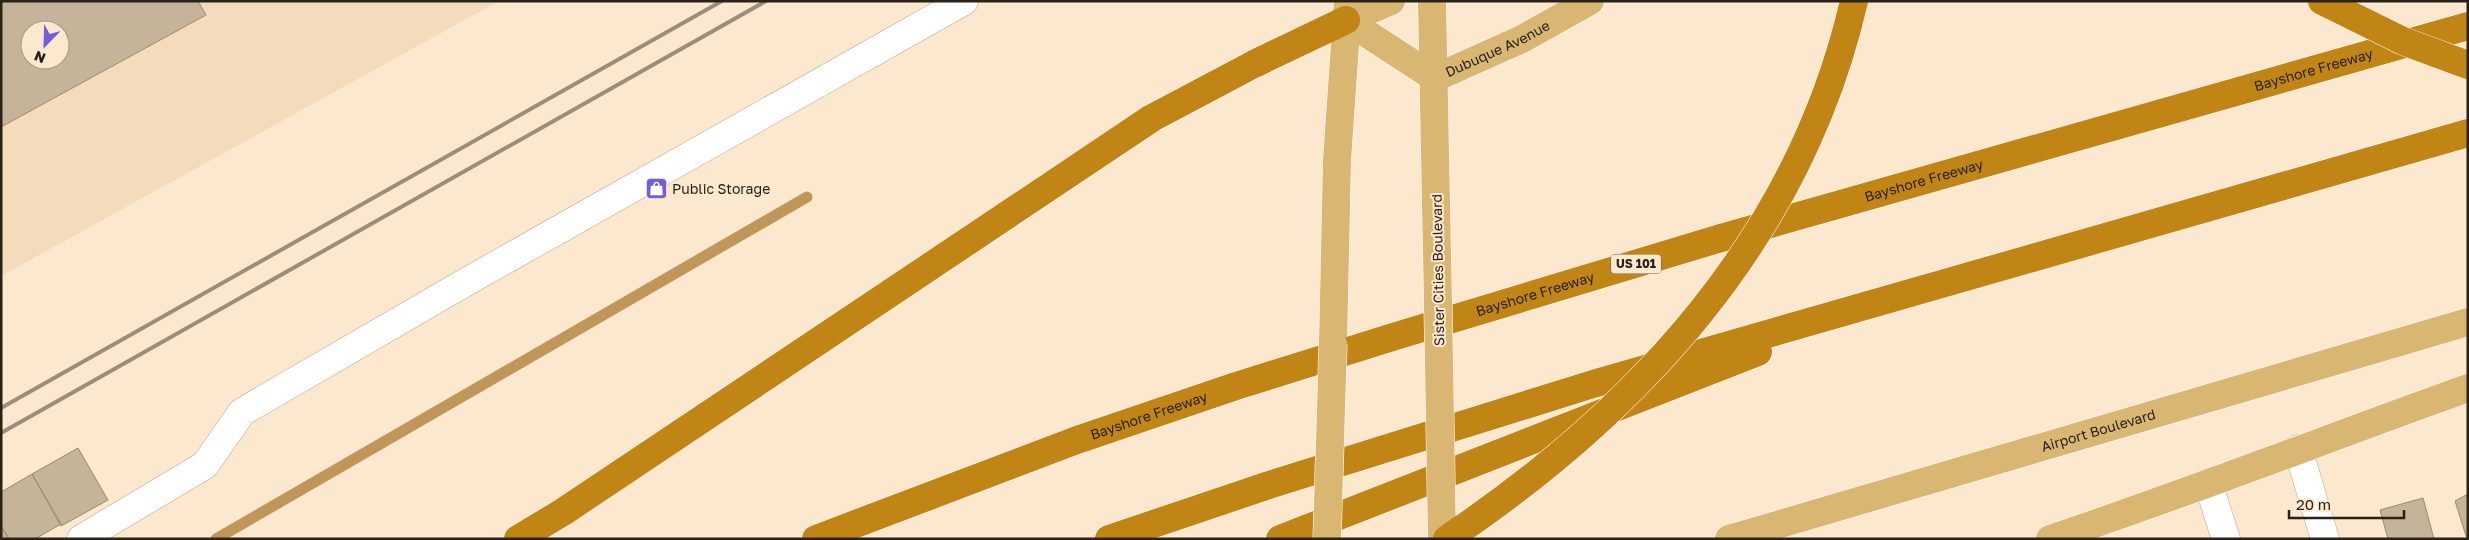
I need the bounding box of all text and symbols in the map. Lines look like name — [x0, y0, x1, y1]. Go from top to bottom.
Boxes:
street label: Dubuque Avenue — [1442, 16, 1552, 80]
north arrow — [20, 20, 70, 70]
street label: Bayshore Freeway — [2252, 44, 2375, 94]
text: N — [32, 48, 48, 67]
street label: Bayshore Freeway — [1862, 155, 1985, 205]
shop icon: Public Storage — [644, 177, 668, 201]
place label: Public Storage — [672, 180, 770, 197]
street label: Sister Cities Boulevard — [1428, 194, 1447, 346]
road number: US 101 — [1611, 254, 1661, 274]
street label: Bayshore Freeway — [1474, 268, 1596, 319]
street label: Bayshore Freeway — [1088, 387, 1210, 443]
street label: Airport Boulevard — [2039, 405, 2157, 455]
scale bar — [2289, 488, 2404, 520]
text: 20 m — [2296, 495, 2331, 513]

